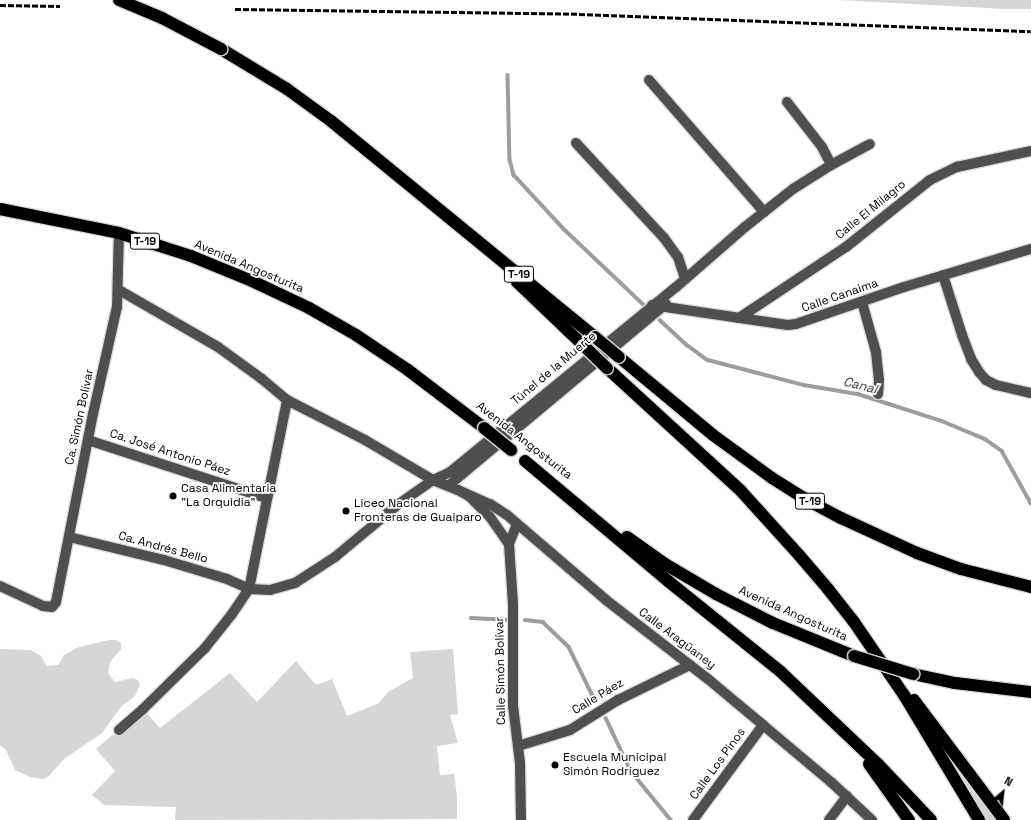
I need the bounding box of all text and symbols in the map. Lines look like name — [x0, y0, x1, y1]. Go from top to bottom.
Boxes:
street label: Calle El Milagro — [833, 177, 909, 243]
road number: T-19 — [129, 232, 161, 250]
street label: Avenida Angosturita — [192, 237, 306, 297]
road number: T-19 — [503, 265, 535, 283]
street label: Calle Canaima — [800, 276, 880, 316]
street label: Túnel de la Muerte — [509, 329, 599, 409]
street label: Ca. Simón Bolívar — [63, 368, 97, 466]
water label: Canal — [841, 374, 879, 398]
street label: Avenida Angosturita — [473, 399, 575, 483]
street label: Ca. José Antonio Páez — [108, 427, 232, 479]
place label: Casa Alimentaria "La Orquidia" — [181, 482, 277, 510]
marker: Casa Alimentaria "La Orquidia" — [168, 491, 178, 501]
road number: T-19 — [794, 492, 826, 510]
place label: Liceo Nacional Fronteras de Guaiparo — [354, 497, 482, 525]
marker: Liceo Nacional Fronteras de Guaiparo — [341, 506, 351, 516]
street label: Ca. Andrés Bello — [116, 529, 210, 567]
street label: Avenida Angosturita — [736, 584, 850, 644]
street label: Calle Aragüaney — [636, 605, 718, 673]
street label: Calle Simón Bolívar — [493, 617, 509, 725]
street label: Calle Páez — [570, 676, 626, 718]
street label: Calle Los Pinos — [687, 725, 749, 803]
place label: Escuela Municipal Simón Rodríguez — [563, 751, 666, 779]
marker: Escuela Municipal Simón Rodríguez — [550, 760, 560, 770]
north arrow — [983, 772, 1023, 812]
text: N — [1002, 773, 1015, 789]

